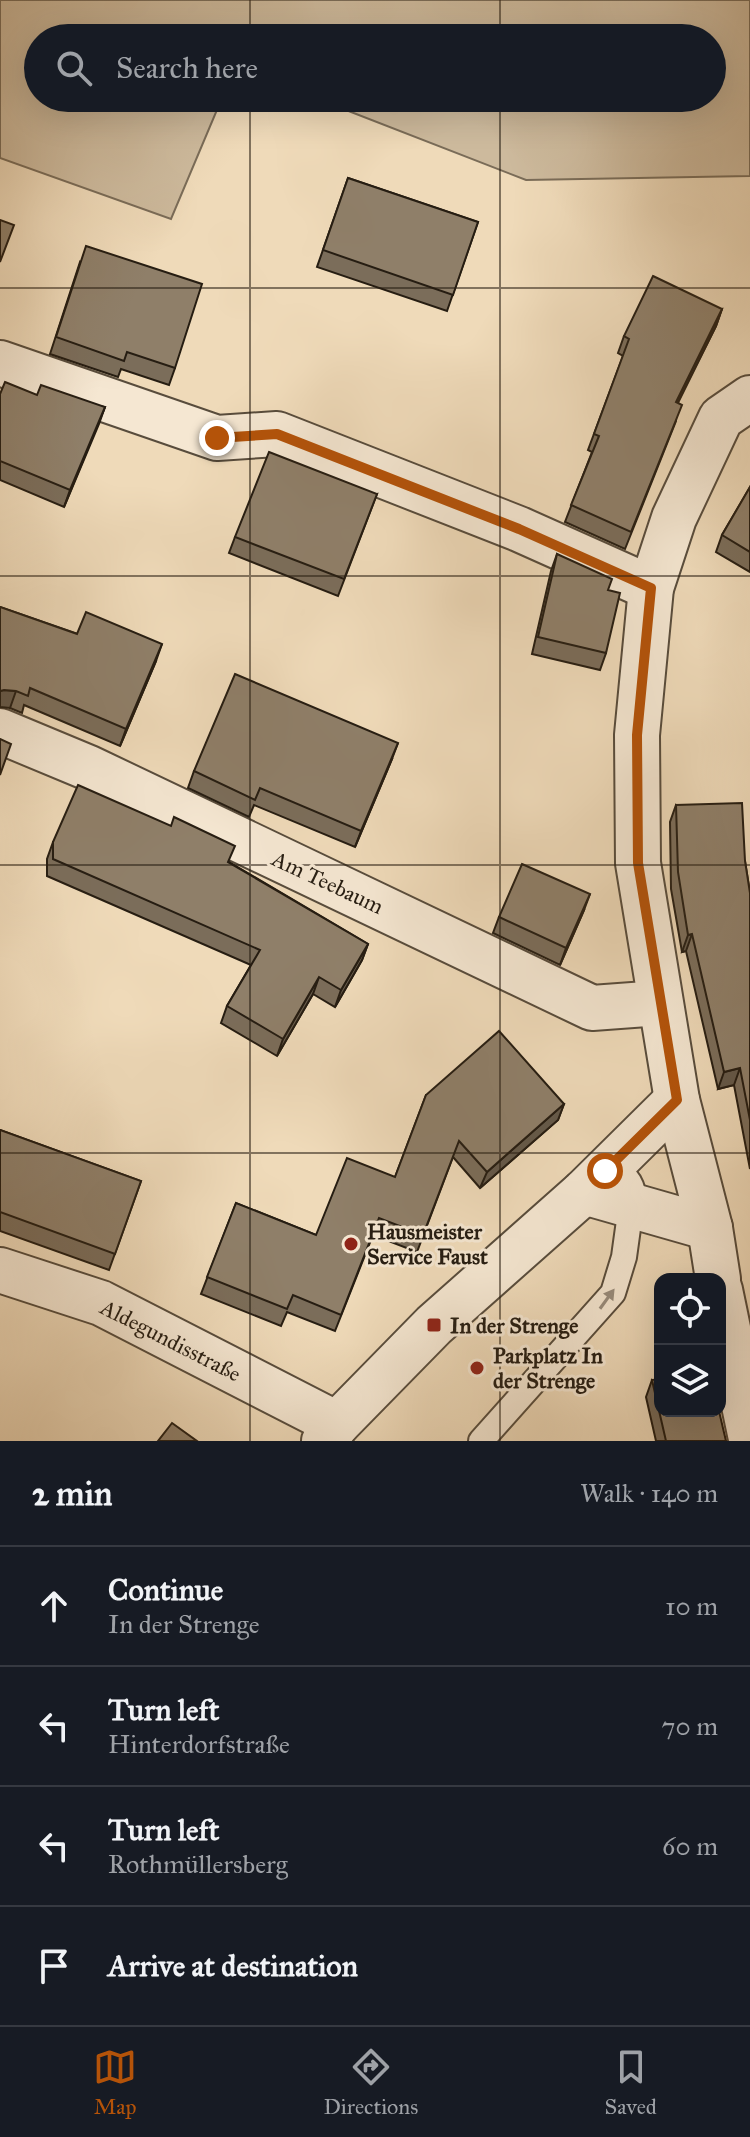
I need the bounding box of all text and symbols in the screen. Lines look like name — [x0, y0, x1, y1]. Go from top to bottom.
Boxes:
search box — [24, 24, 726, 112]
icon: search — [52, 46, 96, 90]
text: Search here — [116, 50, 258, 86]
route end — [199, 420, 235, 456]
street label: Am Teebaum — [267, 844, 388, 920]
route start — [587, 1153, 623, 1189]
place label: Hausmeister Service Faust — [367, 1218, 488, 1270]
marker: Hausmeister Service Faust — [342, 1235, 360, 1253]
map controls — [654, 1273, 726, 1417]
button: locate — [654, 1273, 726, 1345]
one-way arrow — [599, 1288, 615, 1310]
street label: Aldegundisstraße — [95, 1293, 246, 1387]
place label: In der Strenge — [450, 1312, 578, 1339]
marker: In der Strenge — [425, 1316, 443, 1334]
place label: Parkplatz In der Strenge — [493, 1342, 603, 1394]
button: layers — [654, 1345, 726, 1417]
marker: Parkplatz In der Strenge — [468, 1359, 486, 1377]
text: 2 min — [32, 1473, 112, 1514]
text: Walk · 140 m — [580, 1477, 718, 1509]
text: Continue — [108, 1572, 223, 1608]
icon: ahead — [32, 1584, 76, 1628]
text: 10 m — [665, 1590, 718, 1622]
text: In der Strenge — [108, 1608, 260, 1640]
text: Turn left — [108, 1692, 219, 1728]
icon: left — [32, 1704, 76, 1748]
text: 70 m — [662, 1710, 718, 1742]
text: Hinterdorfstraße — [108, 1728, 290, 1760]
text: Turn left — [108, 1812, 219, 1848]
icon: left — [32, 1824, 76, 1868]
text: 60 m — [662, 1830, 718, 1862]
text: Rothmüllersberg — [108, 1848, 288, 1880]
icon: arrive — [32, 1944, 76, 1988]
text: Arrive at destination — [108, 1948, 358, 1984]
tab: Map — [93, 2045, 137, 2120]
tab: Directions — [323, 2045, 418, 2120]
tab: Saved — [605, 2045, 657, 2120]

